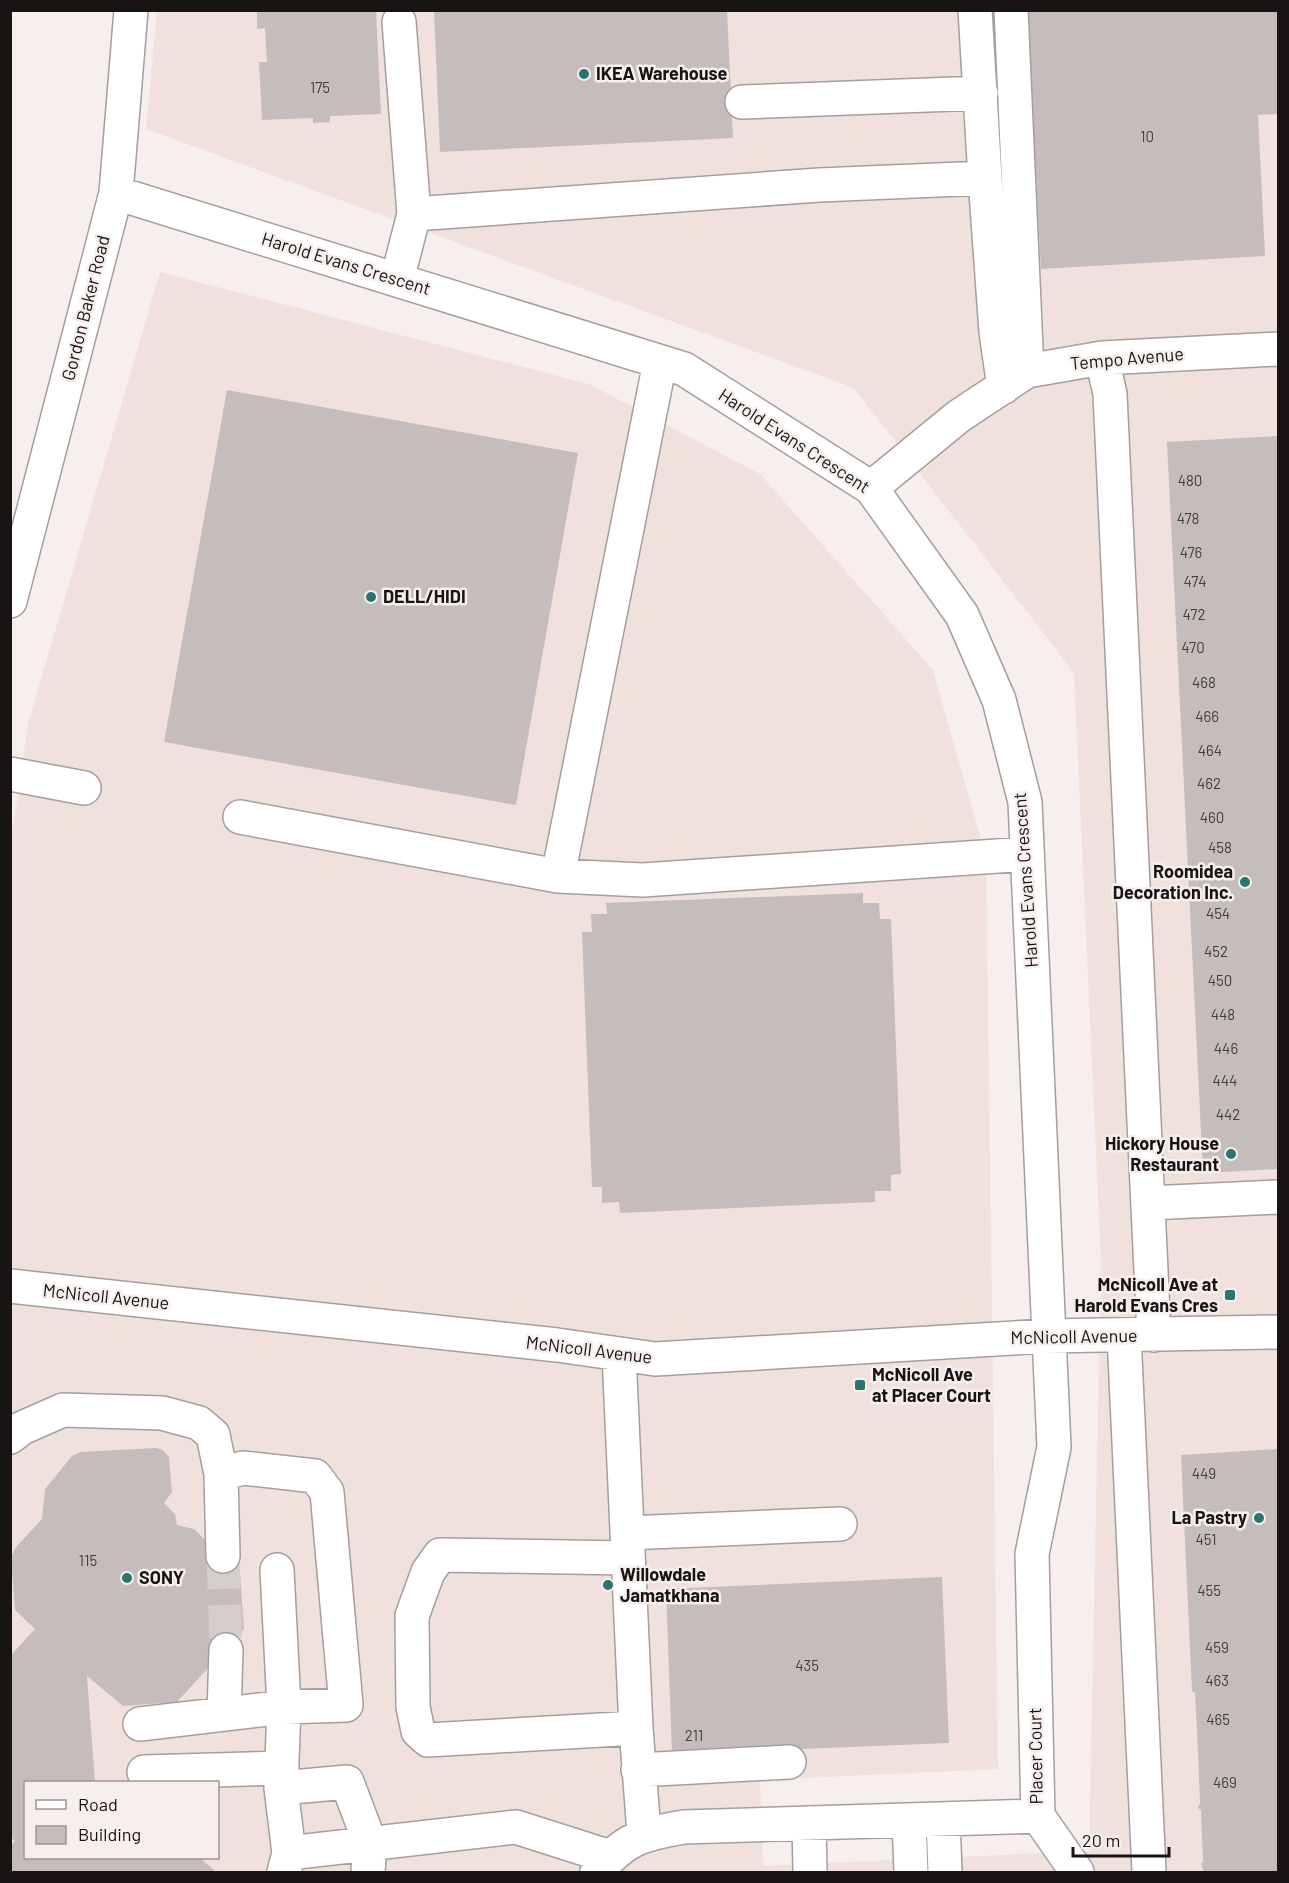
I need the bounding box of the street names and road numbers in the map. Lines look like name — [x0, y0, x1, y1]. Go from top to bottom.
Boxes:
street label: Harold Evans Crescent — [259, 227, 434, 299]
street label: Gordon Baker Road — [56, 233, 114, 383]
street label: Tempo Avenue — [1069, 342, 1185, 374]
street label: Harold Evans Crescent — [715, 383, 874, 497]
street label: Harold Evans Crescent — [1008, 792, 1042, 969]
street label: McNicoll Avenue — [42, 1278, 170, 1314]
street label: McNicoll Avenue — [1010, 1324, 1138, 1348]
street label: McNicoll Avenue — [525, 1330, 654, 1368]
street label: Placer Court — [1023, 1707, 1047, 1805]

